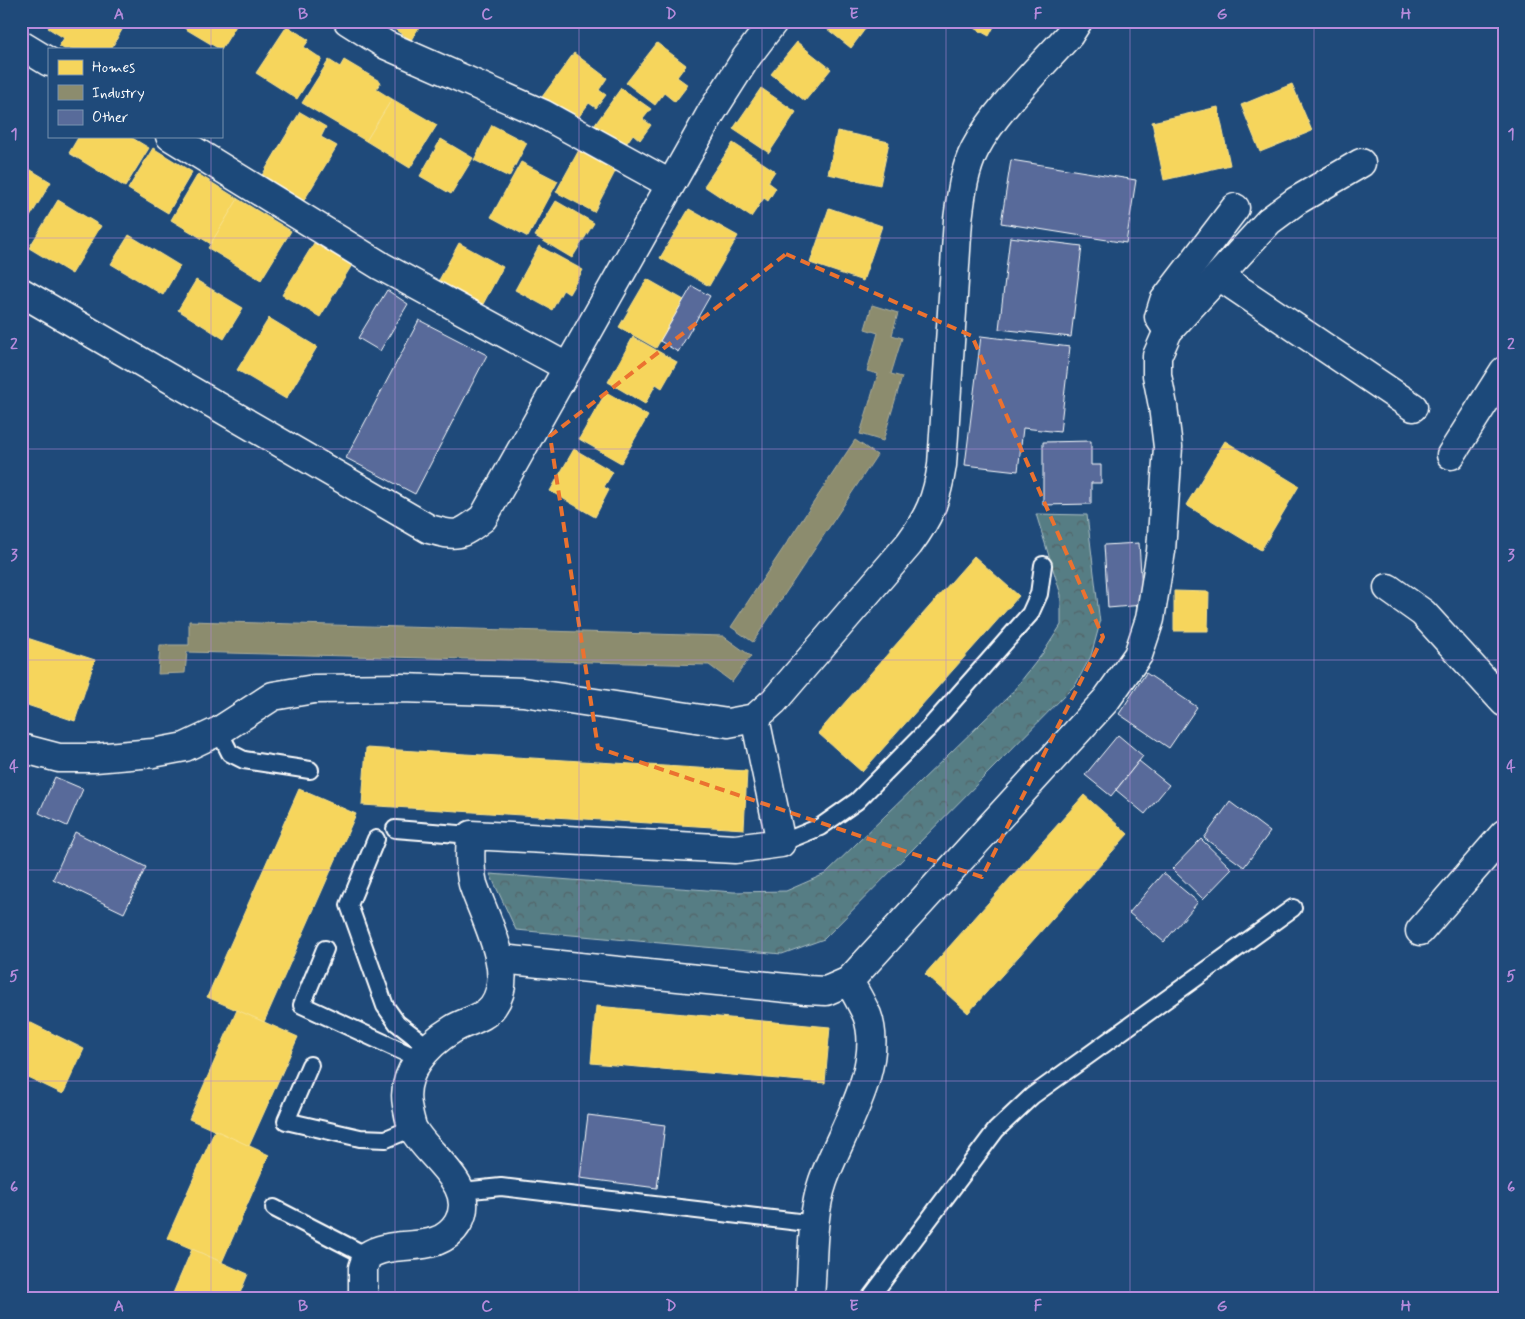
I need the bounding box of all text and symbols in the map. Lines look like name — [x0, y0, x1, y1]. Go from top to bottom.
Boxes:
text: A — [114, 4, 124, 25]
text: B — [298, 4, 308, 25]
text: C — [481, 4, 493, 25]
text: D — [665, 4, 677, 25]
text: E — [849, 4, 859, 25]
text: F — [1034, 4, 1043, 25]
text: G — [1217, 4, 1228, 25]
text: H — [1401, 4, 1412, 25]
legend — [48, 48, 222, 138]
text: Homes — [92, 58, 135, 78]
text: Industry — [92, 84, 145, 104]
text: Other — [92, 108, 128, 128]
text: 1 — [10, 124, 18, 145]
text: 1 — [1507, 124, 1515, 145]
text: 2 — [10, 334, 18, 355]
text: 2 — [1507, 334, 1515, 355]
text: 3 — [10, 545, 18, 566]
text: 3 — [1507, 545, 1515, 566]
text: 4 — [9, 756, 19, 777]
text: 4 — [1506, 756, 1516, 777]
text: 5 — [9, 966, 19, 987]
text: 5 — [1506, 966, 1516, 987]
text: 6 — [10, 1177, 18, 1198]
text: 6 — [1507, 1177, 1515, 1198]
text: A — [114, 1296, 124, 1317]
text: B — [298, 1296, 308, 1317]
text: C — [481, 1296, 493, 1317]
text: D — [665, 1296, 677, 1317]
text: E — [849, 1296, 859, 1317]
text: F — [1034, 1296, 1043, 1317]
text: G — [1217, 1296, 1228, 1317]
text: H — [1401, 1296, 1412, 1317]

